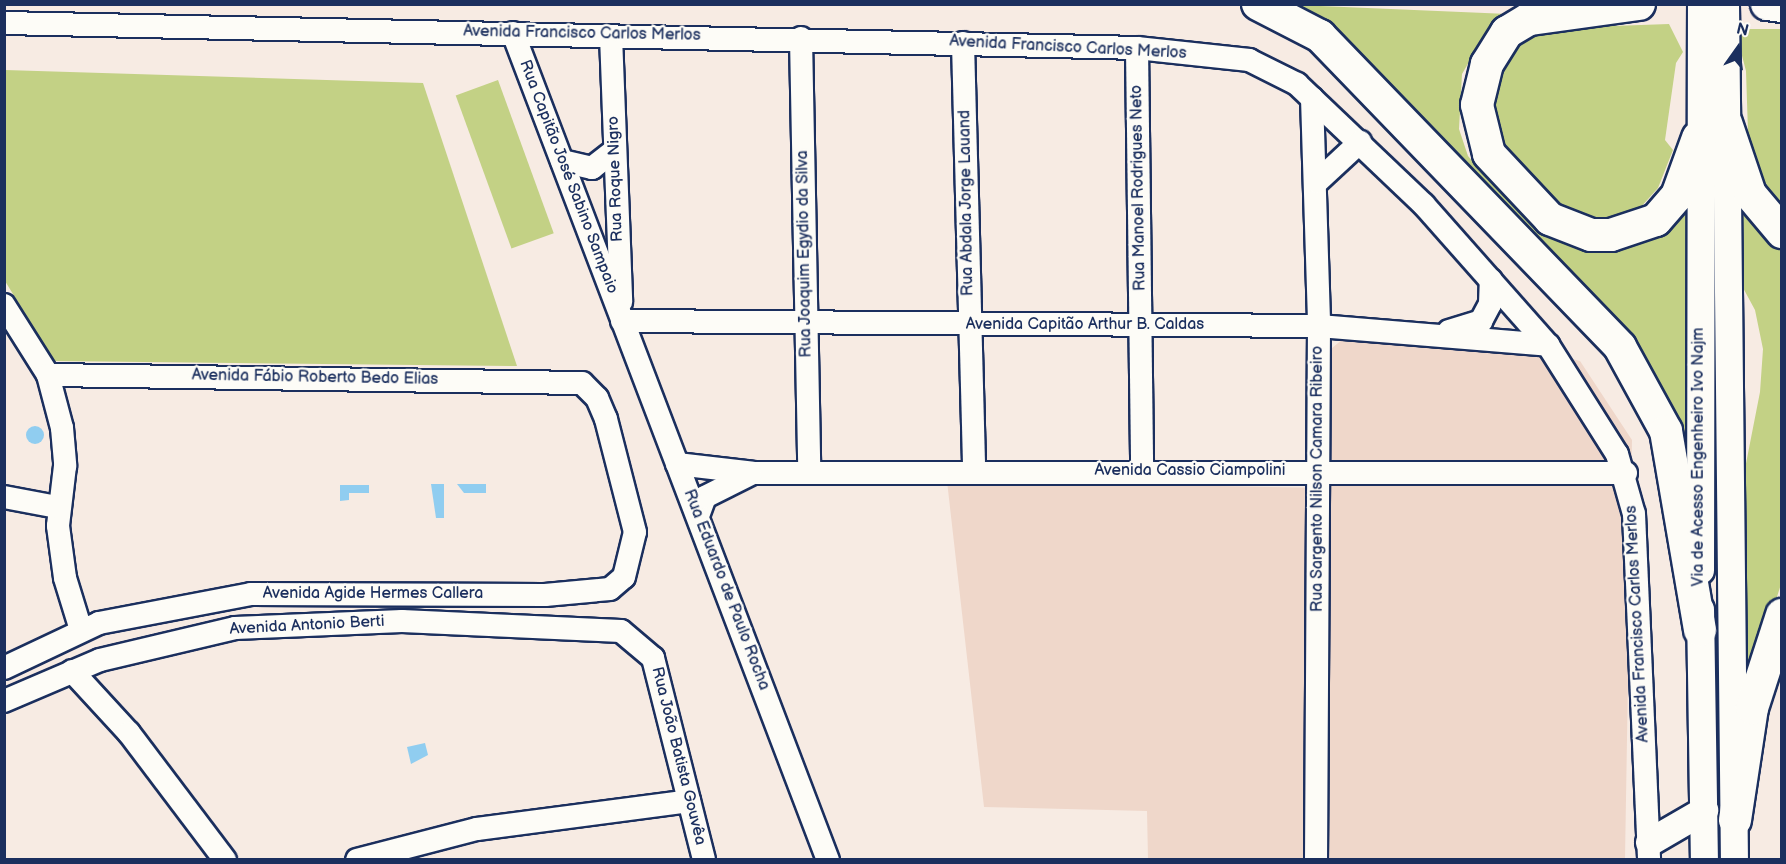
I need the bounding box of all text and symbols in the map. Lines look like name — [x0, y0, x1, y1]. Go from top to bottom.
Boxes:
north arrow — [1708, 18, 1768, 78]
text: N — [1734, 19, 1751, 41]
street label: Avenida Francisco Carlos Merlos — [463, 22, 701, 46]
street label: Avenida Francisco Carlos Merlos — [949, 32, 1187, 64]
street label: Rua Capitão José Sabino Sampaio — [514, 57, 622, 297]
street label: Rua Manoel Rodrigues Neto — [1128, 85, 1150, 291]
street label: Rua Abdala Jorge Lauand — [956, 109, 978, 297]
street label: Rua Roque Nigro — [604, 116, 628, 242]
street label: Rua Joaquim Egydio da Silva — [794, 150, 816, 358]
street label: Avenida Capitão Arthur B. Caldas — [966, 315, 1204, 335]
street label: Via de Acesso Engenheiro Ivo Najm — [1689, 328, 1709, 586]
street label: Rua Sargento Nilson Camara Ribeiro — [1308, 346, 1328, 612]
street label: Avenida Fábio Roberto Bedo Elias — [192, 366, 438, 390]
street label: Avenida Cassio Ciampolini — [1095, 461, 1285, 481]
street label: Rua Eduardo de Paulo Rocha — [679, 487, 773, 693]
street label: Avenida Francisco Carlos Merlos — [1622, 505, 1654, 743]
street label: Avenida Agide Hermes Callera — [263, 584, 483, 604]
street label: Avenida Antonio Berti — [229, 612, 385, 640]
street label: Rua João Batista Gouvêa — [646, 665, 710, 847]

